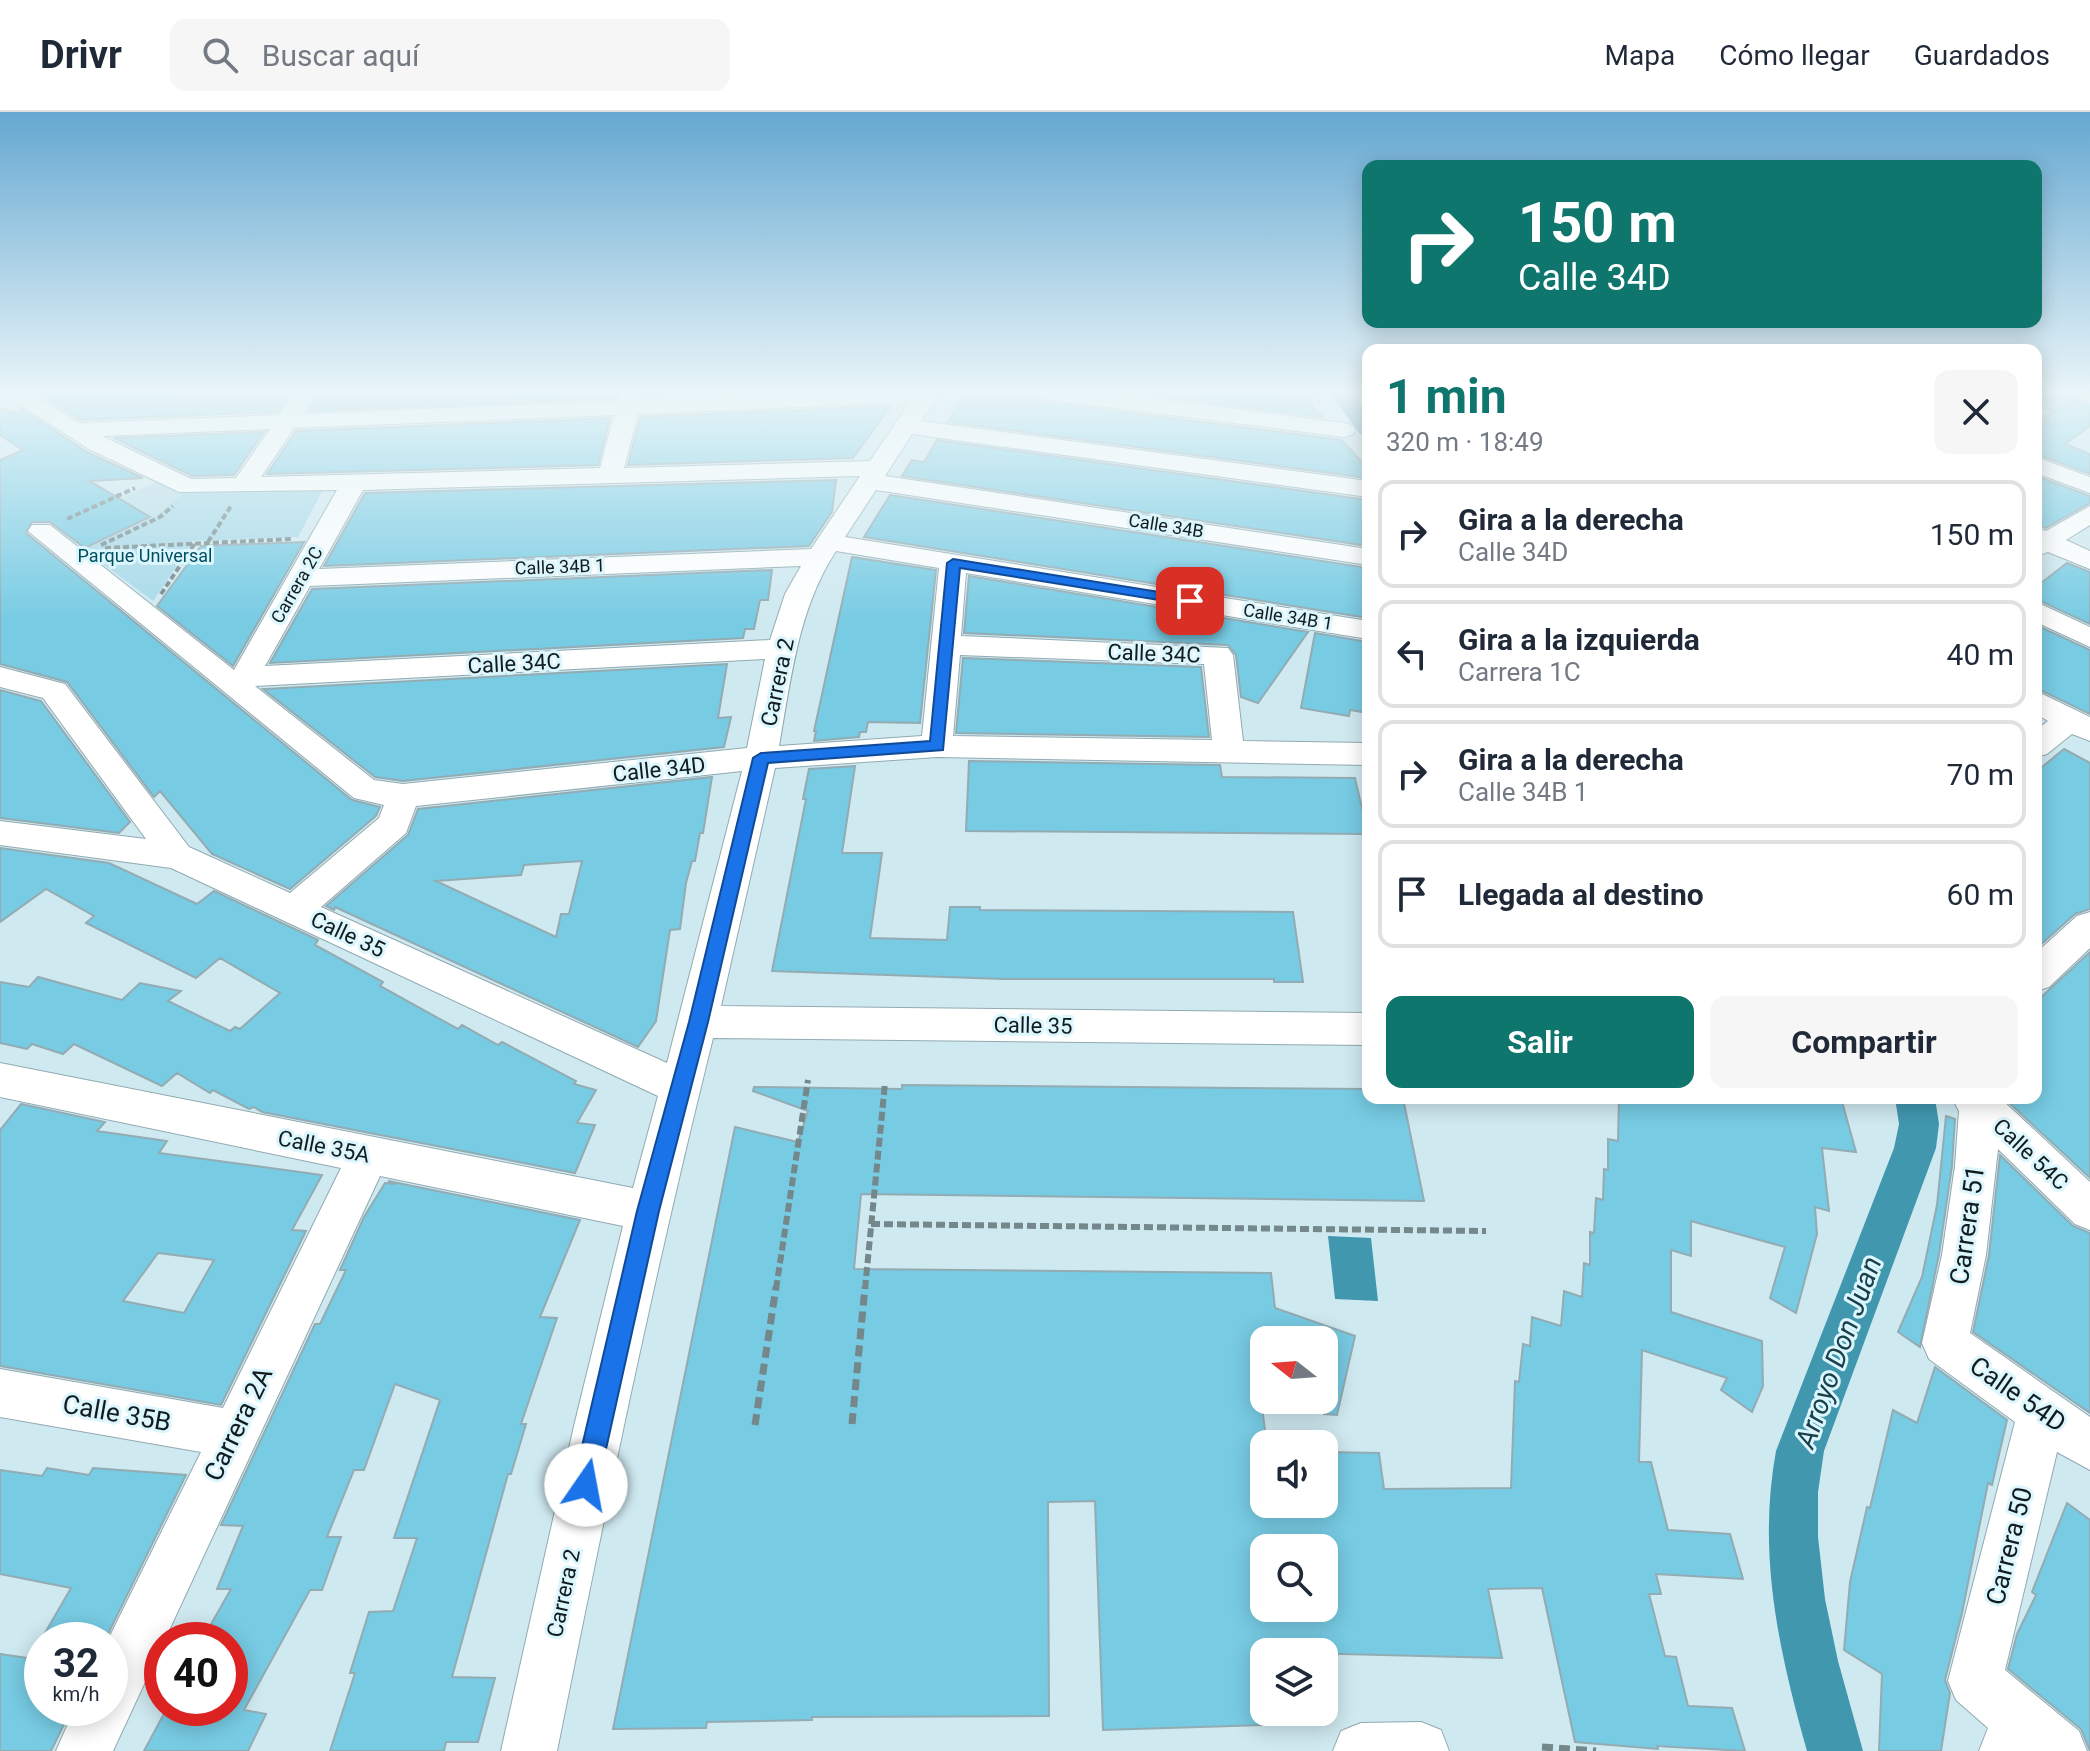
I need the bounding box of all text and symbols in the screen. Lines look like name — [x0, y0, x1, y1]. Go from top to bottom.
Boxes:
search box — [170, 19, 730, 91]
text: Drivr — [40, 33, 122, 77]
icon: search — [198, 33, 242, 77]
text: Buscar aquí — [262, 38, 420, 73]
text: Mapa — [1605, 39, 1675, 72]
text: Cómo llegar — [1719, 39, 1870, 72]
text: Guardados — [1914, 39, 2050, 72]
text: 150 m — [1518, 190, 1677, 256]
icon: right — [1386, 192, 1490, 296]
text: Calle 34D — [1518, 257, 1671, 299]
text: 1 min — [1386, 368, 1507, 425]
button: close — [1934, 370, 2018, 454]
text: 320 m · 18:49 — [1386, 427, 1544, 457]
text: Gira a la derecha — [1458, 502, 1684, 537]
street label: Calle 34B — [1127, 509, 1205, 542]
icon: right — [1390, 512, 1434, 556]
text: 150 m — [1930, 517, 2014, 552]
text: Calle 34D — [1458, 537, 1568, 567]
street label: Carrera 2C — [266, 543, 327, 627]
park label: Parque Universal — [78, 545, 212, 566]
street label: Calle 34B 1 — [514, 554, 605, 579]
pin — [1156, 567, 1224, 635]
icon: arrive — [1168, 579, 1212, 623]
street label: Calle 34B 1 — [1242, 599, 1334, 634]
text: Gira a la izquierda — [1458, 622, 1700, 657]
icon: left — [1390, 632, 1434, 676]
street label: Carrera 2 — [756, 636, 799, 728]
text: 40 m — [1947, 637, 2014, 672]
street label: Calle 34C — [1107, 639, 1201, 668]
street label: Calle 34C — [467, 649, 561, 678]
text: Carrera 1C — [1458, 657, 1581, 687]
text: Gira a la derecha — [1458, 742, 1684, 777]
street label: Calle 34D — [611, 752, 707, 787]
icon: right — [1390, 752, 1434, 796]
text: 70 m — [1947, 757, 2014, 792]
text: Calle 34B 1 — [1458, 777, 1588, 807]
icon: arrive — [1390, 872, 1434, 916]
text: Llegada al destino — [1458, 877, 1704, 912]
text: 60 m — [1947, 877, 2014, 912]
street label: Calle 35 — [307, 906, 389, 962]
button: Salir — [1386, 996, 1694, 1088]
button: Compartir — [1710, 996, 2018, 1088]
street label: Calle 35 — [993, 1012, 1073, 1039]
street label: Calle 54C — [1988, 1113, 2073, 1195]
street label: Calle 35A — [276, 1125, 373, 1168]
street label: Carrera 51 — [1944, 1163, 1990, 1287]
water label: Arroyo Don Juan — [1788, 1252, 1888, 1454]
north arrow — [1250, 1326, 1338, 1414]
map controls — [1250, 1326, 1338, 1726]
street label: Calle 54D — [1964, 1350, 2072, 1438]
street label: Carrera 2A — [198, 1362, 278, 1486]
street label: Calle 35B — [61, 1389, 173, 1437]
button: sound — [1250, 1430, 1338, 1518]
position arrow — [544, 1443, 628, 1527]
street label: Carrera 50 — [1980, 1484, 2038, 1608]
button: search — [1250, 1534, 1338, 1622]
street label: Carrera 2 — [542, 1547, 585, 1639]
speed limit sign: 40 — [144, 1622, 248, 1726]
button: layers — [1250, 1638, 1338, 1726]
text: 32 — [53, 1640, 99, 1687]
text: km/h — [53, 1682, 99, 1706]

